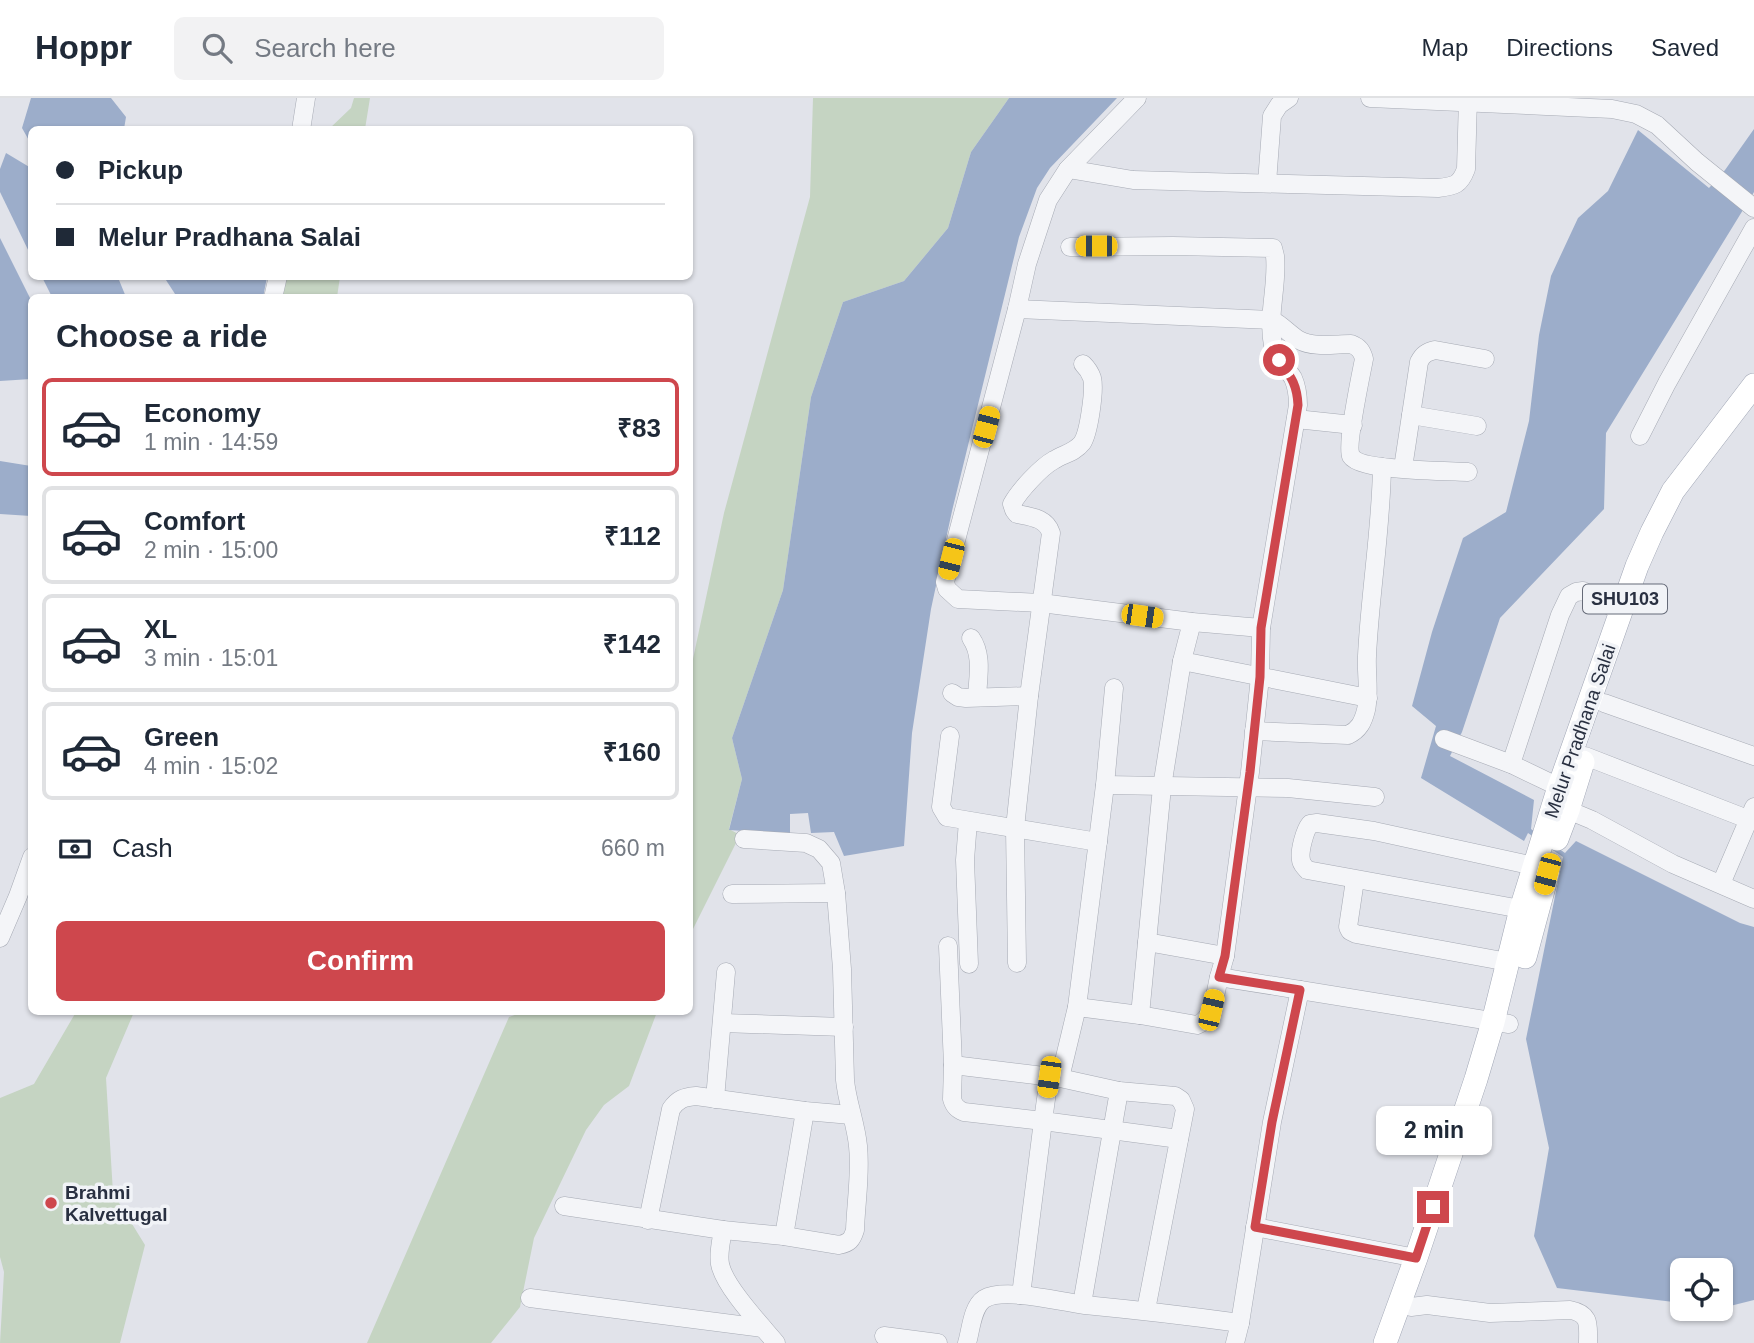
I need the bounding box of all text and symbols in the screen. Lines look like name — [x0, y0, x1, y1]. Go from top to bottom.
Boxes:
search box — [174, 17, 664, 80]
text: Hoppr — [35, 29, 132, 66]
icon: search — [198, 29, 236, 67]
text: Search here — [254, 33, 396, 63]
text: Map — [1422, 34, 1468, 61]
text: Directions — [1506, 34, 1613, 61]
text: Saved — [1651, 34, 1719, 61]
text: Pickup — [98, 155, 183, 185]
text: Melur Pradhana Salai — [98, 222, 361, 252]
car — [1076, 236, 1118, 257]
text: Choose a ride — [56, 318, 268, 354]
route start — [1263, 344, 1295, 376]
icon: car — [60, 396, 123, 459]
text: Economy — [144, 398, 261, 428]
car — [971, 404, 1002, 450]
text: ₹83 — [617, 413, 661, 443]
text: 1 min · 14:59 — [144, 429, 278, 455]
icon: car — [60, 504, 123, 567]
text: Comfort — [144, 506, 245, 536]
text: ₹112 — [604, 521, 661, 551]
car — [936, 536, 967, 582]
text: 2 min · 15:00 — [144, 537, 278, 563]
road number: SHU103 — [1583, 584, 1667, 614]
car — [1120, 603, 1165, 629]
icon: car — [60, 612, 123, 675]
text: XL — [144, 614, 177, 644]
text: ₹142 — [603, 629, 661, 659]
street label: Melur Pradhana Salai — [1540, 641, 1620, 821]
text: 3 min · 15:01 — [144, 645, 278, 671]
icon: car — [60, 720, 123, 783]
text: Green — [144, 722, 219, 752]
text: ₹160 — [603, 737, 661, 767]
text: 4 min · 15:02 — [144, 753, 278, 779]
icon: cash — [56, 830, 94, 868]
text: Cash — [112, 833, 173, 863]
text: 660 m — [601, 835, 665, 861]
car — [1532, 851, 1563, 897]
button: Confirm — [56, 921, 665, 1001]
car — [1197, 987, 1226, 1033]
car — [1036, 1055, 1063, 1099]
callout: 2 min — [1375, 1105, 1491, 1154]
text: 2 min — [1404, 1117, 1464, 1143]
place label: Brahmi Kalvettugal — [65, 1182, 167, 1225]
route end — [1417, 1191, 1449, 1223]
marker: Brahmi Kalvettugal — [43, 1195, 59, 1211]
map controls — [1670, 1258, 1733, 1321]
button: locate — [1670, 1258, 1733, 1321]

